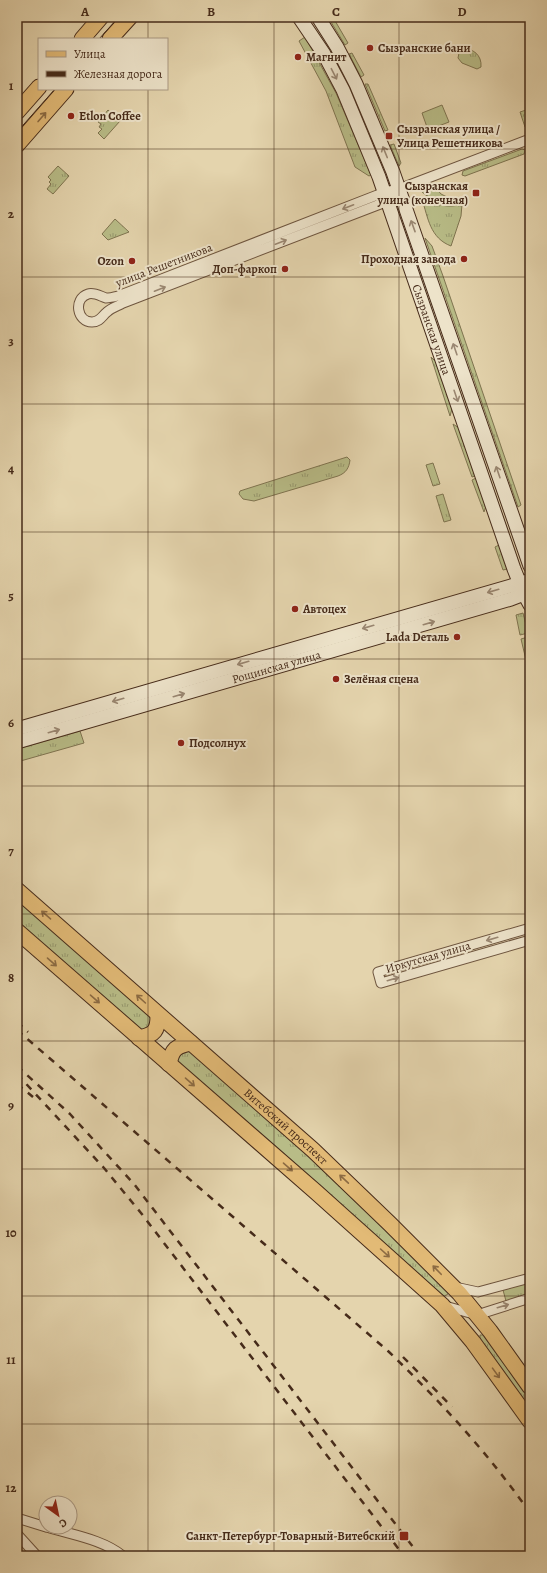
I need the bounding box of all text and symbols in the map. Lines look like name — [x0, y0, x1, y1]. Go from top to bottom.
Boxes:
text: A — [80, 3, 90, 20]
text: B — [207, 3, 215, 20]
text: C — [332, 3, 340, 20]
text: D — [457, 3, 467, 20]
legend — [38, 38, 168, 90]
place label: Сызранские бани — [378, 40, 471, 56]
marker: Сызранские бани — [365, 43, 375, 53]
text: Улица — [74, 46, 106, 62]
place label: Магнит — [306, 49, 347, 65]
marker: Магнит — [293, 52, 303, 62]
text: Железная дорога — [74, 66, 163, 82]
one-way arrow — [331, 68, 339, 80]
text: 1 — [9, 77, 14, 94]
place label: Etlon Coffee — [79, 108, 141, 124]
marker: Etlon Coffee — [66, 111, 76, 121]
one-way arrow — [37, 112, 46, 122]
place label: Сызранская улица / Улица Решетникова — [397, 121, 503, 151]
marker: Сызранская улица / Улица Решетникова — [384, 131, 394, 141]
one-way arrow — [381, 147, 389, 159]
place label: Сызранская улица (конечная) — [377, 178, 468, 208]
marker: Сызранская улица (конечная) — [471, 188, 481, 198]
one-way arrow — [343, 203, 355, 211]
text: 2 — [8, 205, 15, 222]
one-way arrow — [408, 220, 416, 232]
one-way arrow — [274, 238, 286, 246]
street label: улица Решетникова — [112, 239, 215, 291]
place label: Проходная завода — [361, 251, 456, 267]
place label: Ozon — [97, 253, 124, 269]
marker: Проходная завода — [459, 254, 469, 264]
marker: Ozon — [127, 256, 137, 266]
place label: Доп-фаркоп — [212, 261, 277, 277]
marker: Доп-фаркоп — [280, 264, 290, 274]
street label: Сызранская улица — [409, 282, 455, 378]
one-way arrow — [153, 285, 165, 293]
text: 3 — [8, 332, 14, 349]
one-way arrow — [451, 342, 458, 355]
one-way arrow — [452, 390, 460, 402]
text: 4 — [8, 460, 14, 477]
one-way arrow — [493, 466, 501, 478]
text: 5 — [8, 587, 14, 604]
one-way arrow — [486, 588, 499, 595]
place label: Автоцех — [302, 601, 347, 617]
marker: Автоцех — [290, 604, 300, 614]
one-way arrow — [422, 619, 435, 626]
one-way arrow — [361, 624, 374, 631]
place label: Lada Dеталь — [386, 629, 450, 645]
marker: Lada Dеталь — [452, 632, 462, 642]
street label: Рощинская улица — [230, 646, 323, 687]
one-way arrow — [237, 660, 250, 668]
place label: Зелёная сцена — [344, 671, 419, 687]
marker: Зелёная сцена — [331, 674, 341, 684]
one-way arrow — [173, 691, 186, 698]
one-way arrow — [112, 697, 125, 704]
text: 6 — [8, 714, 14, 731]
one-way arrow — [48, 727, 61, 734]
place label: Подсолнух — [189, 735, 247, 751]
marker: Подсолнух — [176, 738, 186, 748]
text: 7 — [8, 842, 14, 859]
one-way arrow — [41, 911, 52, 920]
one-way arrow — [486, 936, 499, 943]
street label: Иркутская улица — [384, 937, 473, 977]
one-way arrow — [47, 957, 57, 966]
text: 8 — [8, 969, 14, 986]
one-way arrow — [387, 975, 400, 982]
one-way arrow — [135, 994, 146, 1003]
one-way arrow — [90, 995, 100, 1004]
one-way arrow — [184, 1077, 194, 1086]
street label: Витебский проспект — [240, 1085, 332, 1169]
text: 9 — [8, 1097, 14, 1114]
one-way arrow — [282, 1163, 293, 1172]
one-way arrow — [339, 1174, 349, 1184]
text: 10 — [5, 1224, 17, 1241]
one-way arrow — [380, 1249, 390, 1258]
one-way arrow — [432, 1265, 442, 1275]
one-way arrow — [497, 1302, 510, 1309]
text: 11 — [6, 1351, 16, 1368]
one-way arrow — [492, 1368, 500, 1379]
text: 12 — [6, 1479, 17, 1496]
north arrow — [38, 1495, 78, 1535]
text: С — [56, 1515, 70, 1531]
place label: Санкт-Петербург-Товарный-Витебский — [186, 1528, 395, 1544]
marker: Санкт-Петербург-Товарный-Витебский — [398, 1530, 410, 1542]

